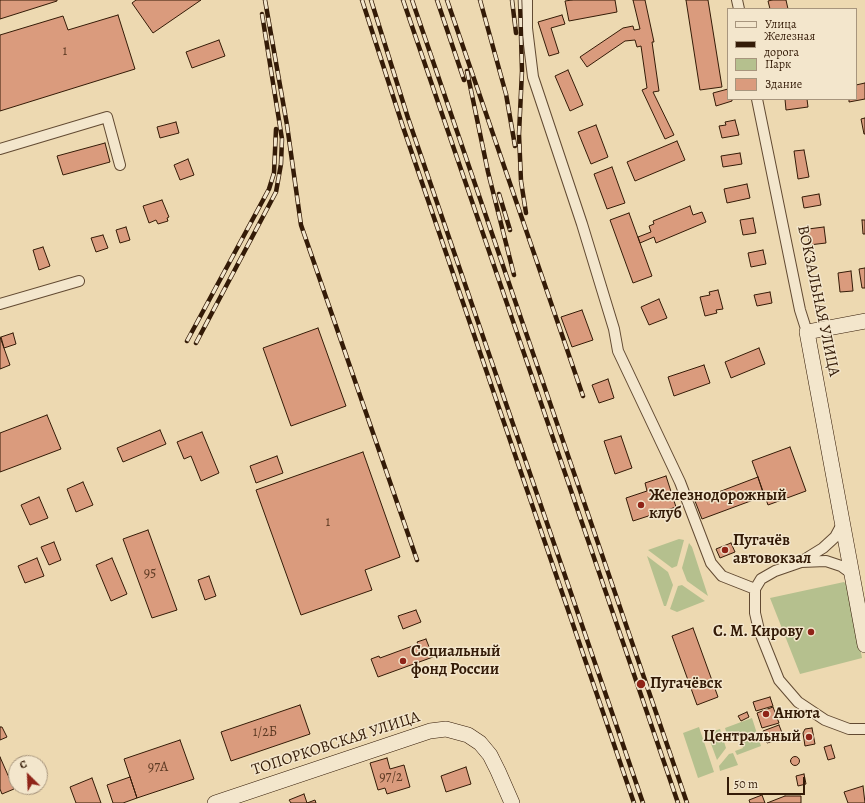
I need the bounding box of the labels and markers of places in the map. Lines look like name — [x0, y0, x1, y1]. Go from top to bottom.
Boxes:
place label: Железнодорожный клуб — [649, 486, 787, 524]
marker: Железнодорожный клуб — [636, 500, 646, 510]
place label: Пугачёв автовокзал — [733, 531, 811, 569]
marker: Пугачёв автовокзал — [720, 545, 730, 555]
place label: С. М. Кирову — [713, 622, 803, 642]
marker: С. М. Кирову — [806, 627, 816, 637]
place label: Социальный фонд России — [411, 642, 501, 680]
marker: Социальный фонд России — [398, 656, 408, 666]
place label: Пугачёвск — [650, 674, 722, 694]
marker: Пугачёвск — [635, 678, 647, 690]
place label: Анюта — [774, 704, 820, 724]
marker: Анюта — [761, 709, 771, 719]
place label: Центральный — [703, 727, 801, 747]
marker: Центральный — [804, 732, 814, 742]

